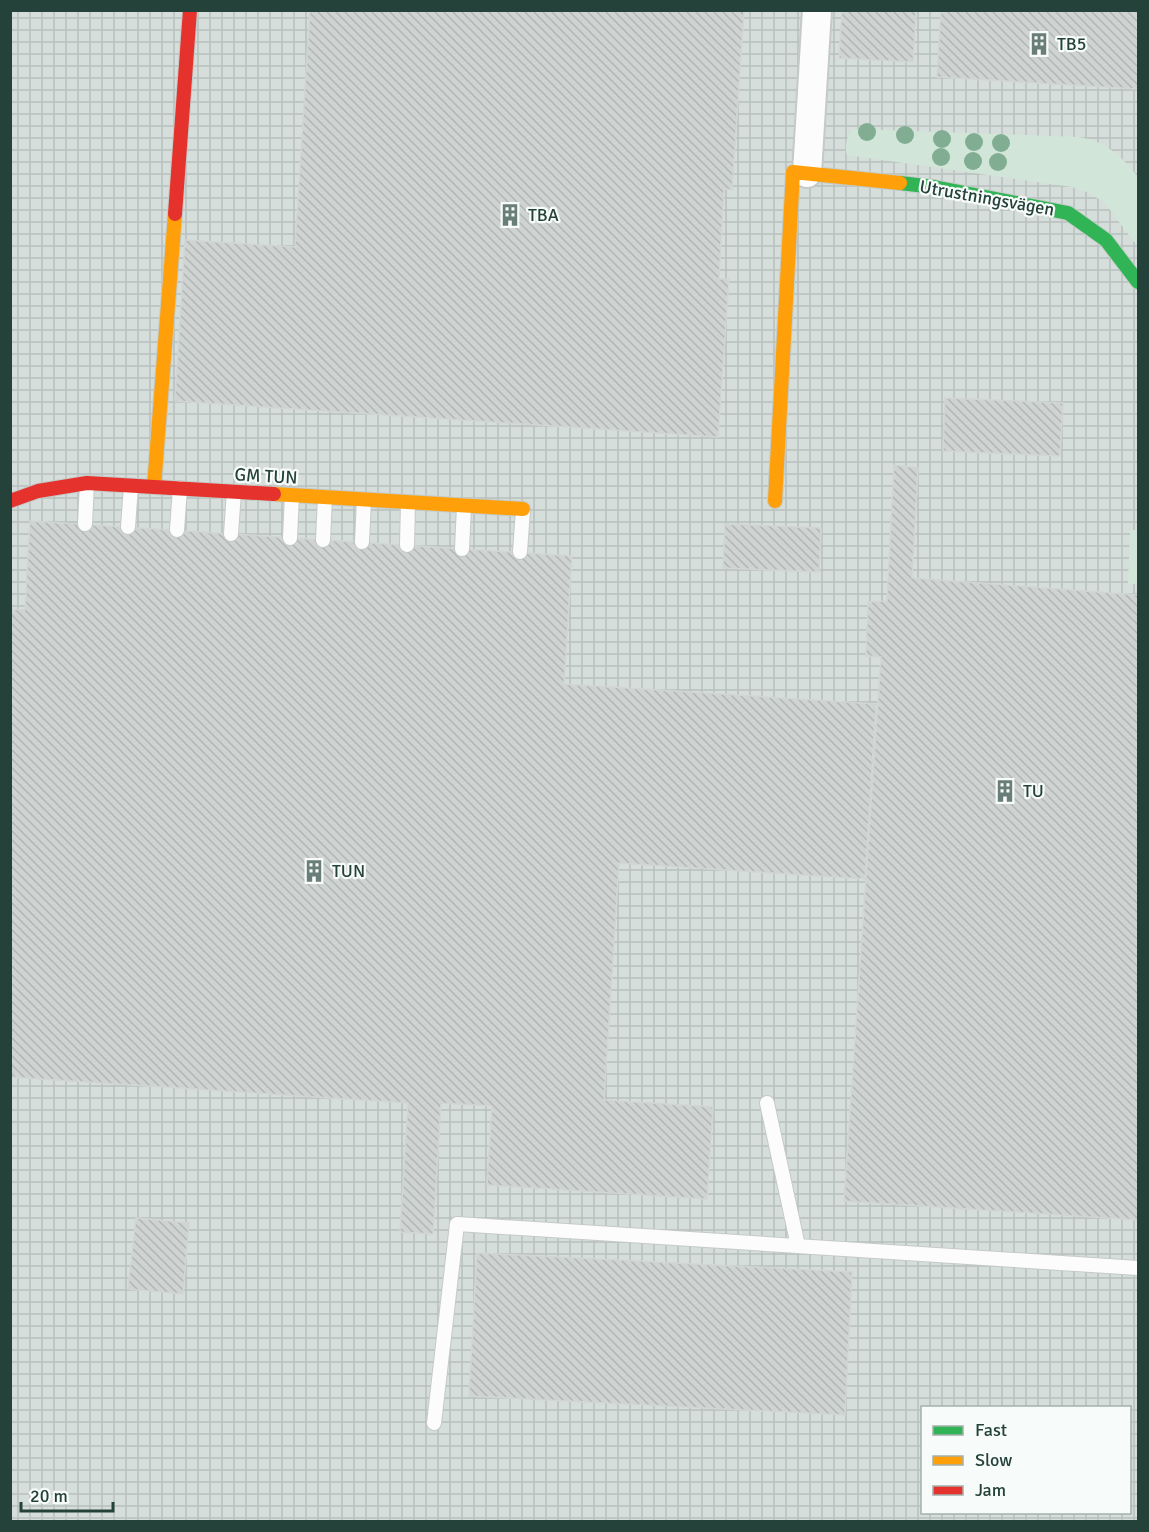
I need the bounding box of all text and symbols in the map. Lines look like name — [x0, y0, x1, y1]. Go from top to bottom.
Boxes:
building icon: TB5 — [1026, 31, 1052, 57]
place label: TB5 — [1057, 33, 1086, 55]
street label: Utrustningsvägen — [918, 175, 1056, 221]
building icon: TBA — [497, 202, 523, 228]
place label: TBA — [528, 204, 559, 226]
street label: GM TUN — [234, 463, 298, 489]
building icon: TU — [992, 778, 1018, 804]
place label: TU — [1023, 780, 1044, 802]
building icon: TUN — [301, 858, 327, 884]
place label: TUN — [332, 860, 365, 882]
legend — [921, 1406, 1131, 1514]
text: Fast — [975, 1419, 1007, 1441]
text: Slow — [975, 1449, 1012, 1471]
scale bar — [21, 1475, 112, 1513]
text: Jam — [975, 1479, 1006, 1501]
text: 20 m — [30, 1485, 68, 1507]

